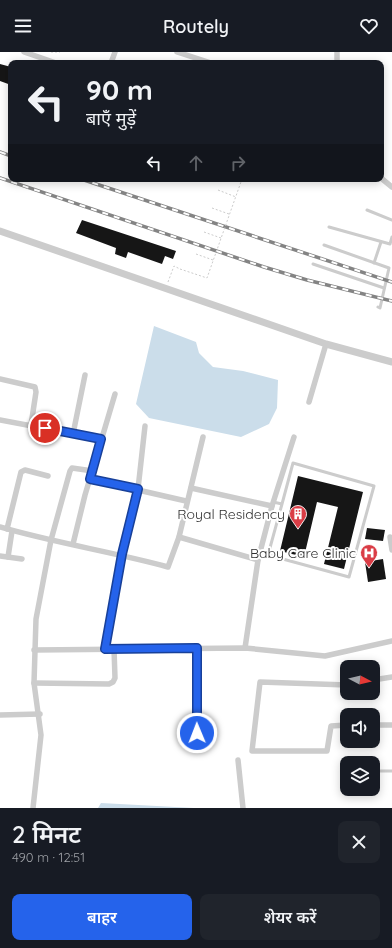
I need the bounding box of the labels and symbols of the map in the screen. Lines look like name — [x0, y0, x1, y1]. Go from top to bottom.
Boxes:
pin — [28, 411, 62, 445]
building icon: Royal Residency — [288, 504, 308, 529]
place label: Royal Residency — [177, 505, 285, 523]
hospital icon: Baby Care Clinic — [359, 543, 379, 568]
place label: Baby Care Clinic — [250, 544, 356, 562]
north arrow — [340, 660, 380, 700]
position arrow — [176, 712, 218, 754]

